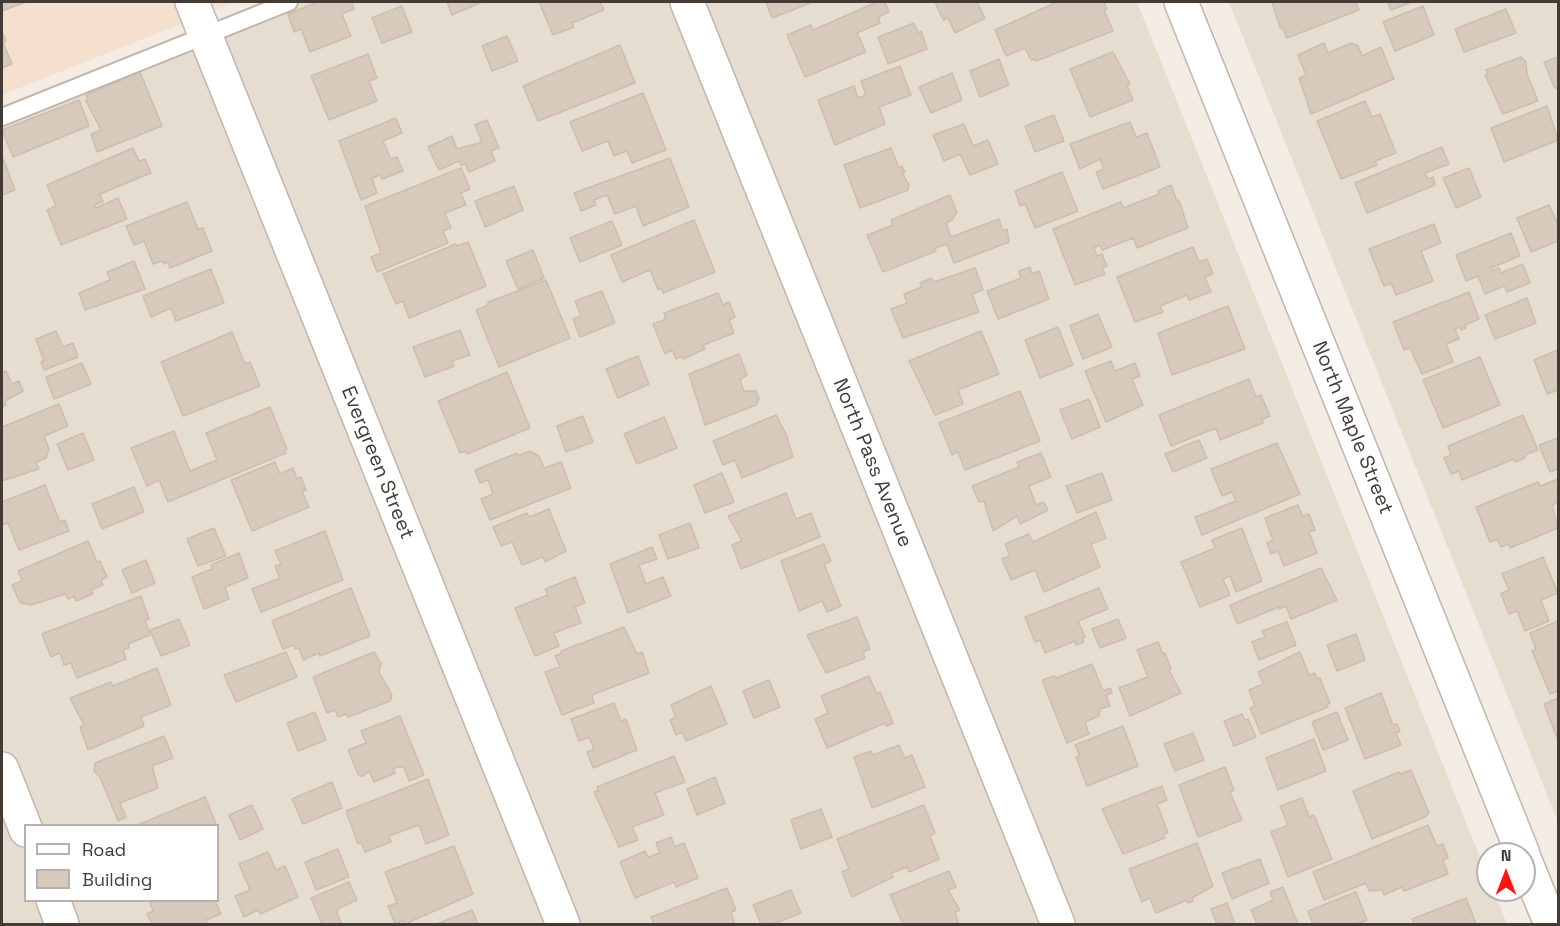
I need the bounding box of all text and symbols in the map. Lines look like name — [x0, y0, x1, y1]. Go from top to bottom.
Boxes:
street label: North Maple Street — [1306, 338, 1398, 518]
street label: North Pass Avenue — [827, 375, 917, 551]
street label: Evergreen Street — [335, 383, 419, 543]
legend — [24, 824, 219, 902]
text: Road — [82, 838, 126, 861]
north arrow — [1476, 842, 1536, 902]
text: N — [1501, 845, 1511, 866]
text: Building — [82, 868, 152, 891]

